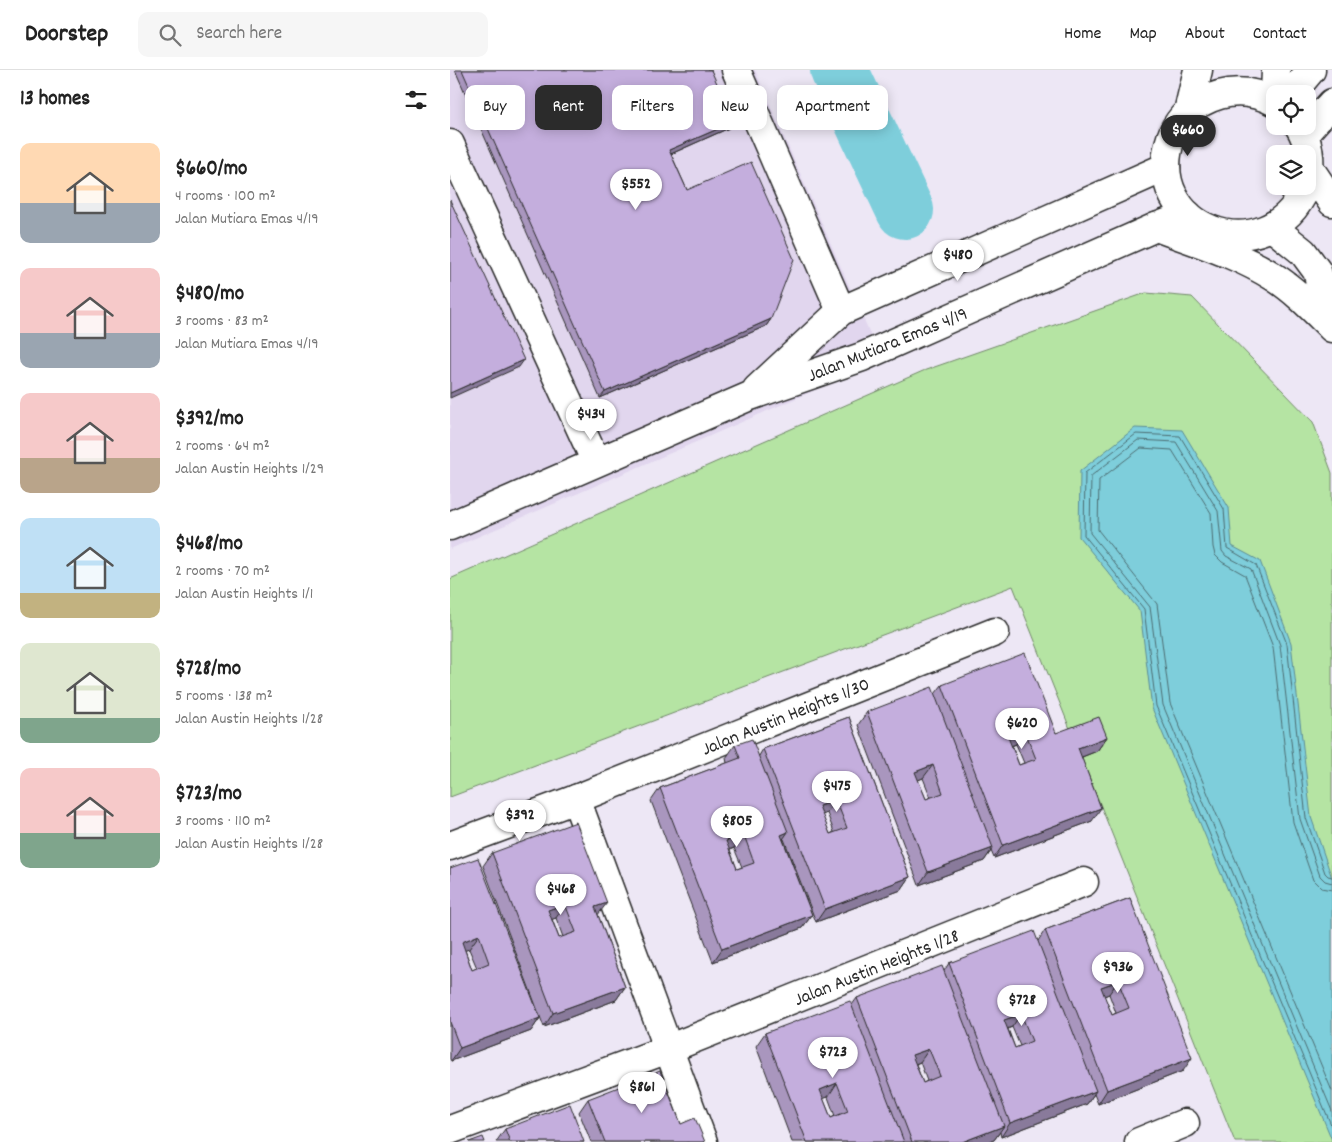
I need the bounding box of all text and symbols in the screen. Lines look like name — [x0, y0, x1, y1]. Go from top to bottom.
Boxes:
search box — [138, 12, 488, 57]
text: Doorstep — [25, 18, 108, 52]
icon: search — [156, 21, 184, 49]
text: Search here — [196, 21, 282, 48]
text: Home — [1064, 22, 1101, 47]
text: Map — [1129, 22, 1157, 47]
text: About — [1185, 22, 1225, 47]
text: Contact — [1253, 22, 1307, 47]
text: 13 homes — [20, 85, 90, 115]
chip: Buy — [465, 85, 525, 130]
chip: Rent — [535, 85, 602, 130]
chip: Filters — [612, 85, 693, 130]
chip: New — [703, 85, 767, 130]
chip: Apartment — [777, 85, 888, 130]
map controls — [1266, 85, 1316, 195]
button: locate — [1266, 85, 1316, 135]
icon: filters — [402, 86, 430, 114]
pin: $660 — [1158, 114, 1218, 157]
text: $660 — [1172, 119, 1204, 142]
button: layers — [1266, 145, 1316, 195]
text: $660/mo — [175, 155, 247, 185]
icon: home — [60, 163, 120, 223]
pin: $552 — [606, 168, 666, 211]
text: $552 — [621, 173, 651, 196]
text: 4 rooms · 100 m² — [175, 185, 276, 208]
text: Jalan Mutiara Emas 4/19 — [175, 208, 319, 231]
pin: $480 — [928, 240, 988, 282]
text: $480 — [943, 244, 973, 267]
text: $480/mo — [175, 280, 244, 310]
icon: home — [60, 288, 120, 348]
street label: Jalan Mutiara Emas 4/19 — [804, 302, 972, 391]
text: 3 rooms · 83 m² — [175, 310, 269, 333]
text: Jalan Mutiara Emas 4/19 — [175, 333, 319, 356]
pin: $434 — [561, 398, 621, 441]
text: $434 — [577, 403, 605, 426]
text: $392/mo — [175, 405, 244, 435]
icon: home — [60, 413, 120, 473]
text: 2 rooms · 64 m² — [175, 435, 270, 458]
text: Jalan Austin Heights 1/29 — [175, 458, 324, 481]
text: $468/mo — [175, 530, 243, 560]
icon: home — [60, 538, 120, 598]
text: 2 rooms · 70 m² — [175, 560, 270, 583]
text: Jalan Austin Heights 1/1 — [175, 583, 313, 606]
text: $728/mo — [175, 655, 241, 685]
icon: home — [60, 663, 120, 723]
street label: Jalan Austin Heights 1/30 — [698, 672, 874, 764]
text: 5 rooms · 138 m² — [175, 685, 272, 708]
text: Jalan Austin Heights 1/28 — [175, 708, 323, 731]
pin: $620 — [992, 708, 1052, 750]
text: $620 — [1006, 712, 1038, 735]
pin: $475 — [807, 770, 867, 813]
text: $475 — [823, 775, 851, 798]
text: $723/mo — [175, 780, 242, 810]
icon: home — [60, 788, 120, 848]
pin: $392 — [490, 800, 550, 842]
text: $392 — [505, 804, 535, 827]
pin: $805 — [707, 806, 767, 848]
text: 3 rooms · 110 m² — [175, 810, 271, 833]
text: $805 — [722, 810, 752, 833]
text: Jalan Austin Heights 1/28 — [175, 833, 323, 856]
pin: $468 — [531, 874, 591, 916]
text: $468 — [546, 878, 576, 901]
street label: Jalan Austin Heights 1/28 — [791, 924, 964, 1015]
pin: $936 — [1088, 952, 1148, 994]
text: $936 — [1103, 956, 1133, 979]
pin: $728 — [992, 984, 1052, 1027]
text: $728 — [1008, 989, 1036, 1012]
pin: $723 — [803, 1036, 863, 1079]
text: $723 — [819, 1041, 847, 1064]
pin: $861 — [612, 1072, 672, 1114]
text: $861 — [629, 1076, 655, 1099]

